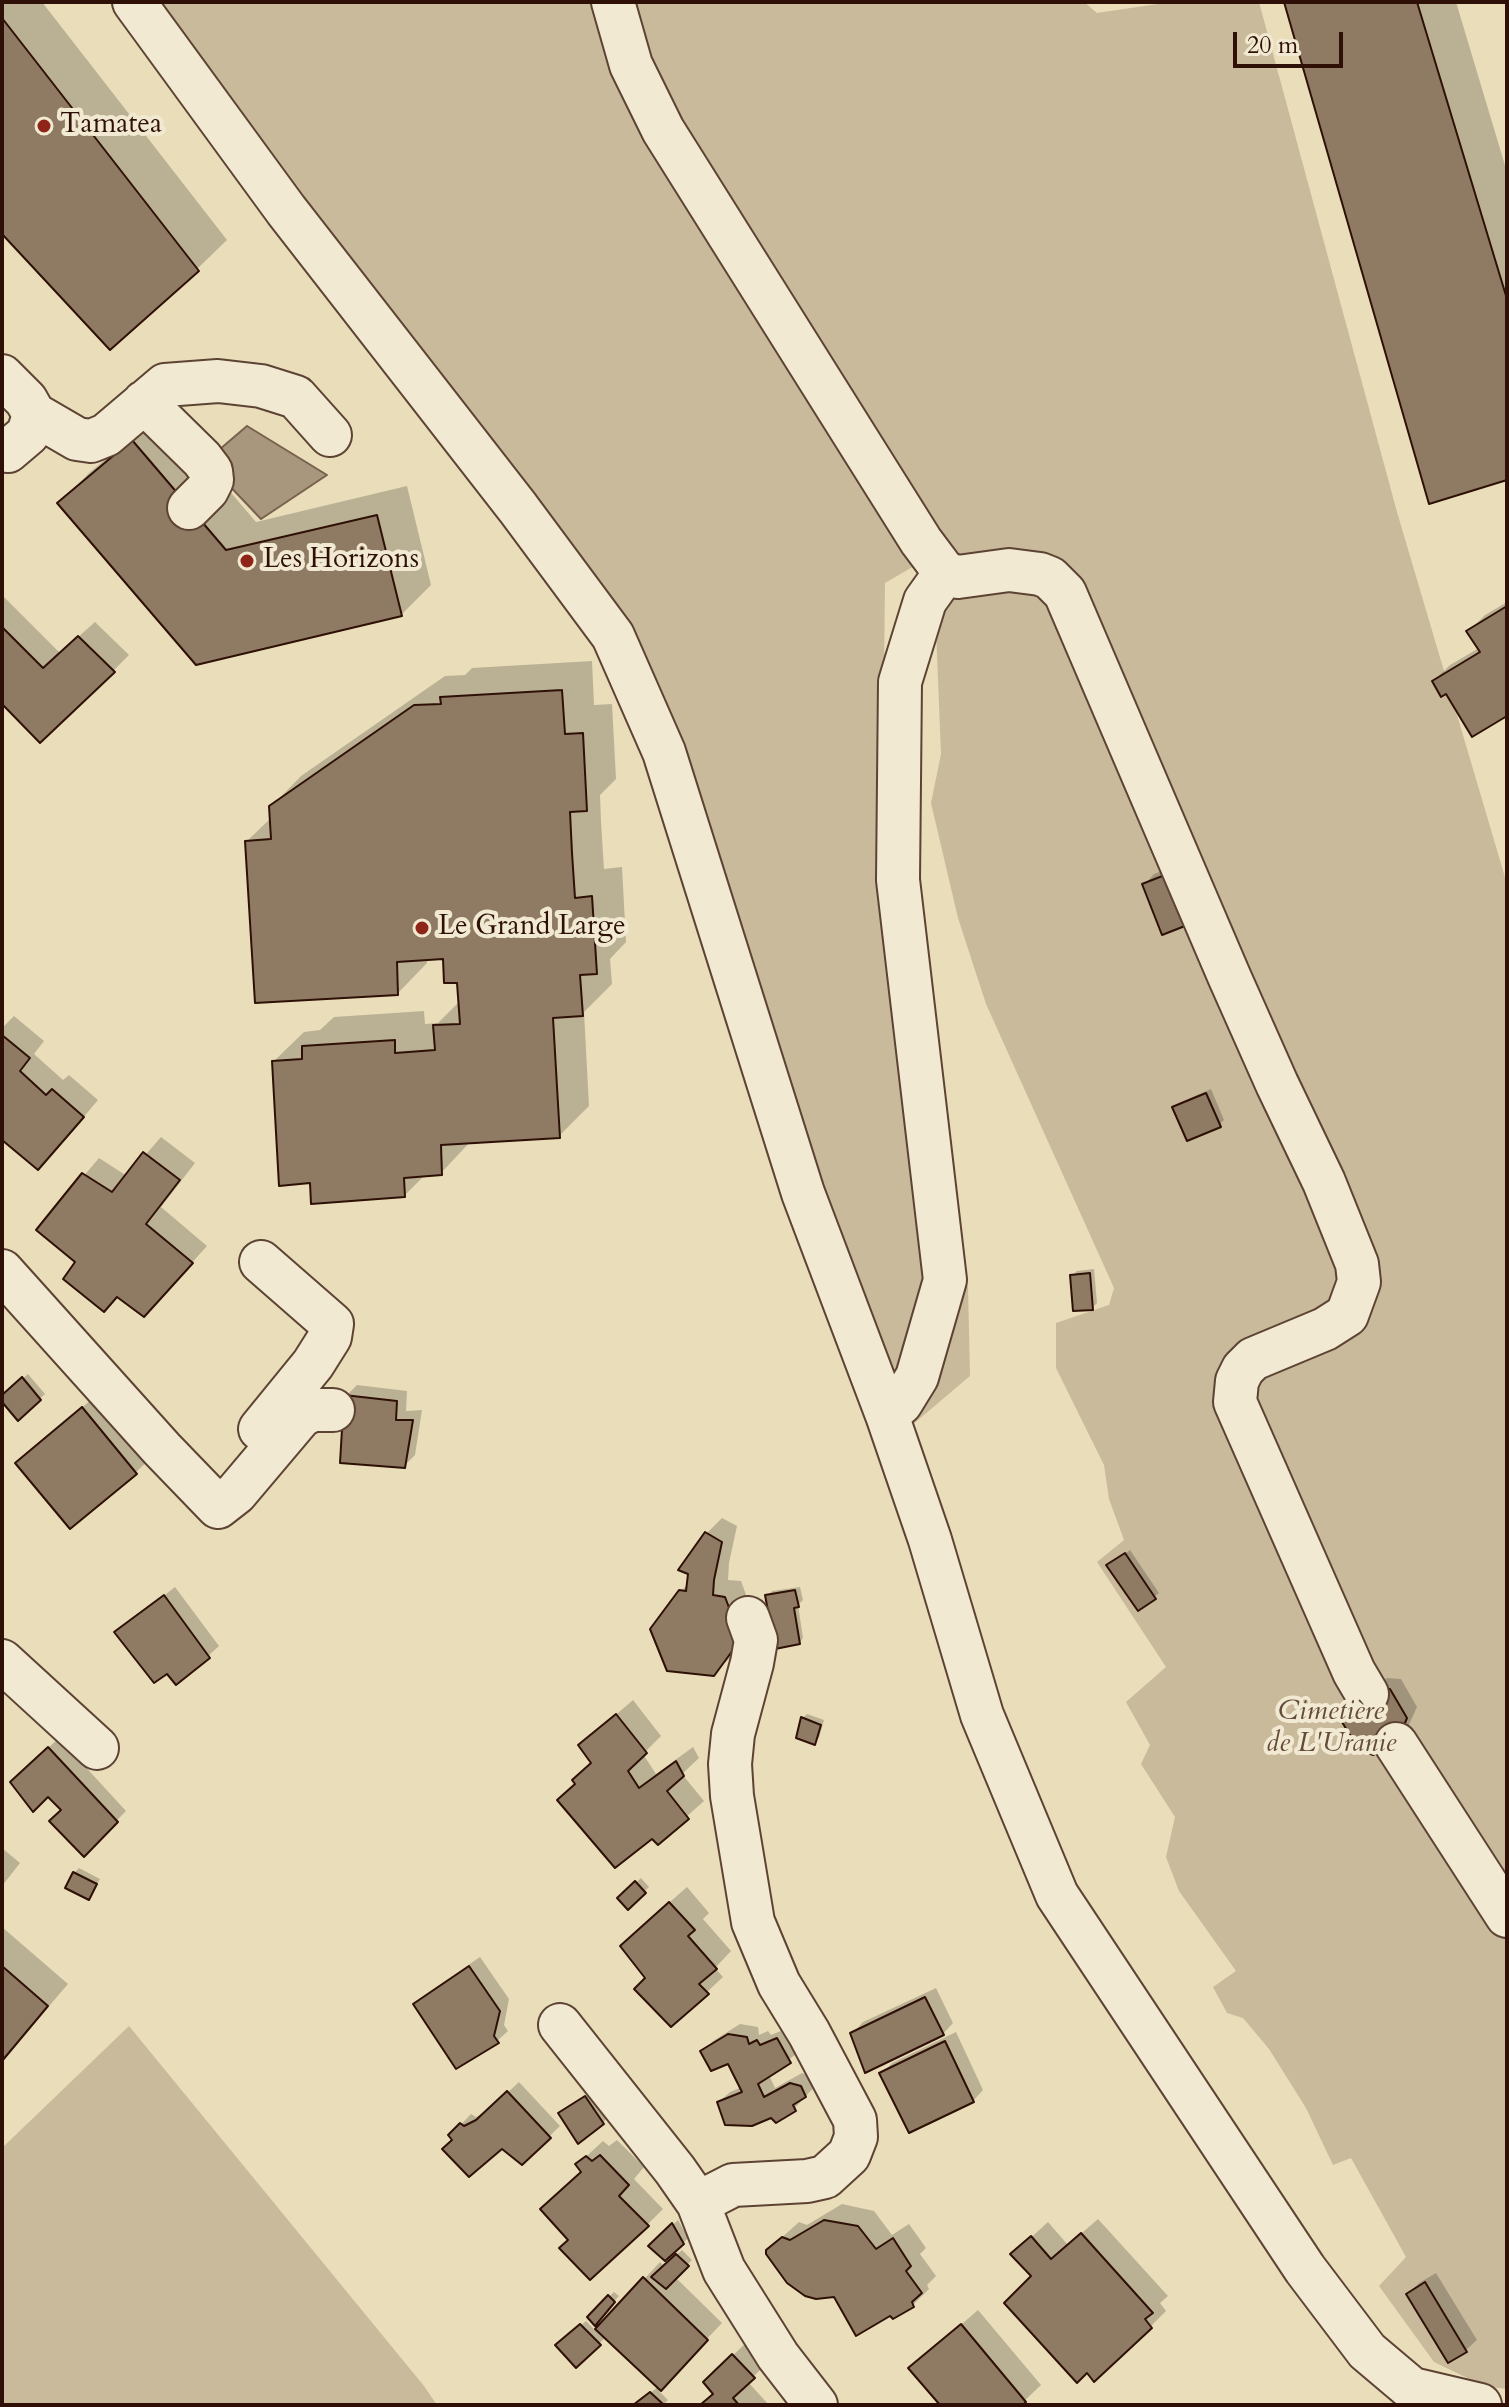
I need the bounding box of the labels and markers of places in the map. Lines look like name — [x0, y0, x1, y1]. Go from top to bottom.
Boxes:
place label: Tamatea — [60, 109, 162, 143]
marker: Tamatea — [35, 117, 53, 135]
place label: Les Horizons — [263, 544, 419, 578]
marker: Les Horizons — [238, 552, 256, 570]
place label: Le Grand Large — [438, 911, 626, 945]
marker: Le Grand Large — [413, 919, 431, 937]

